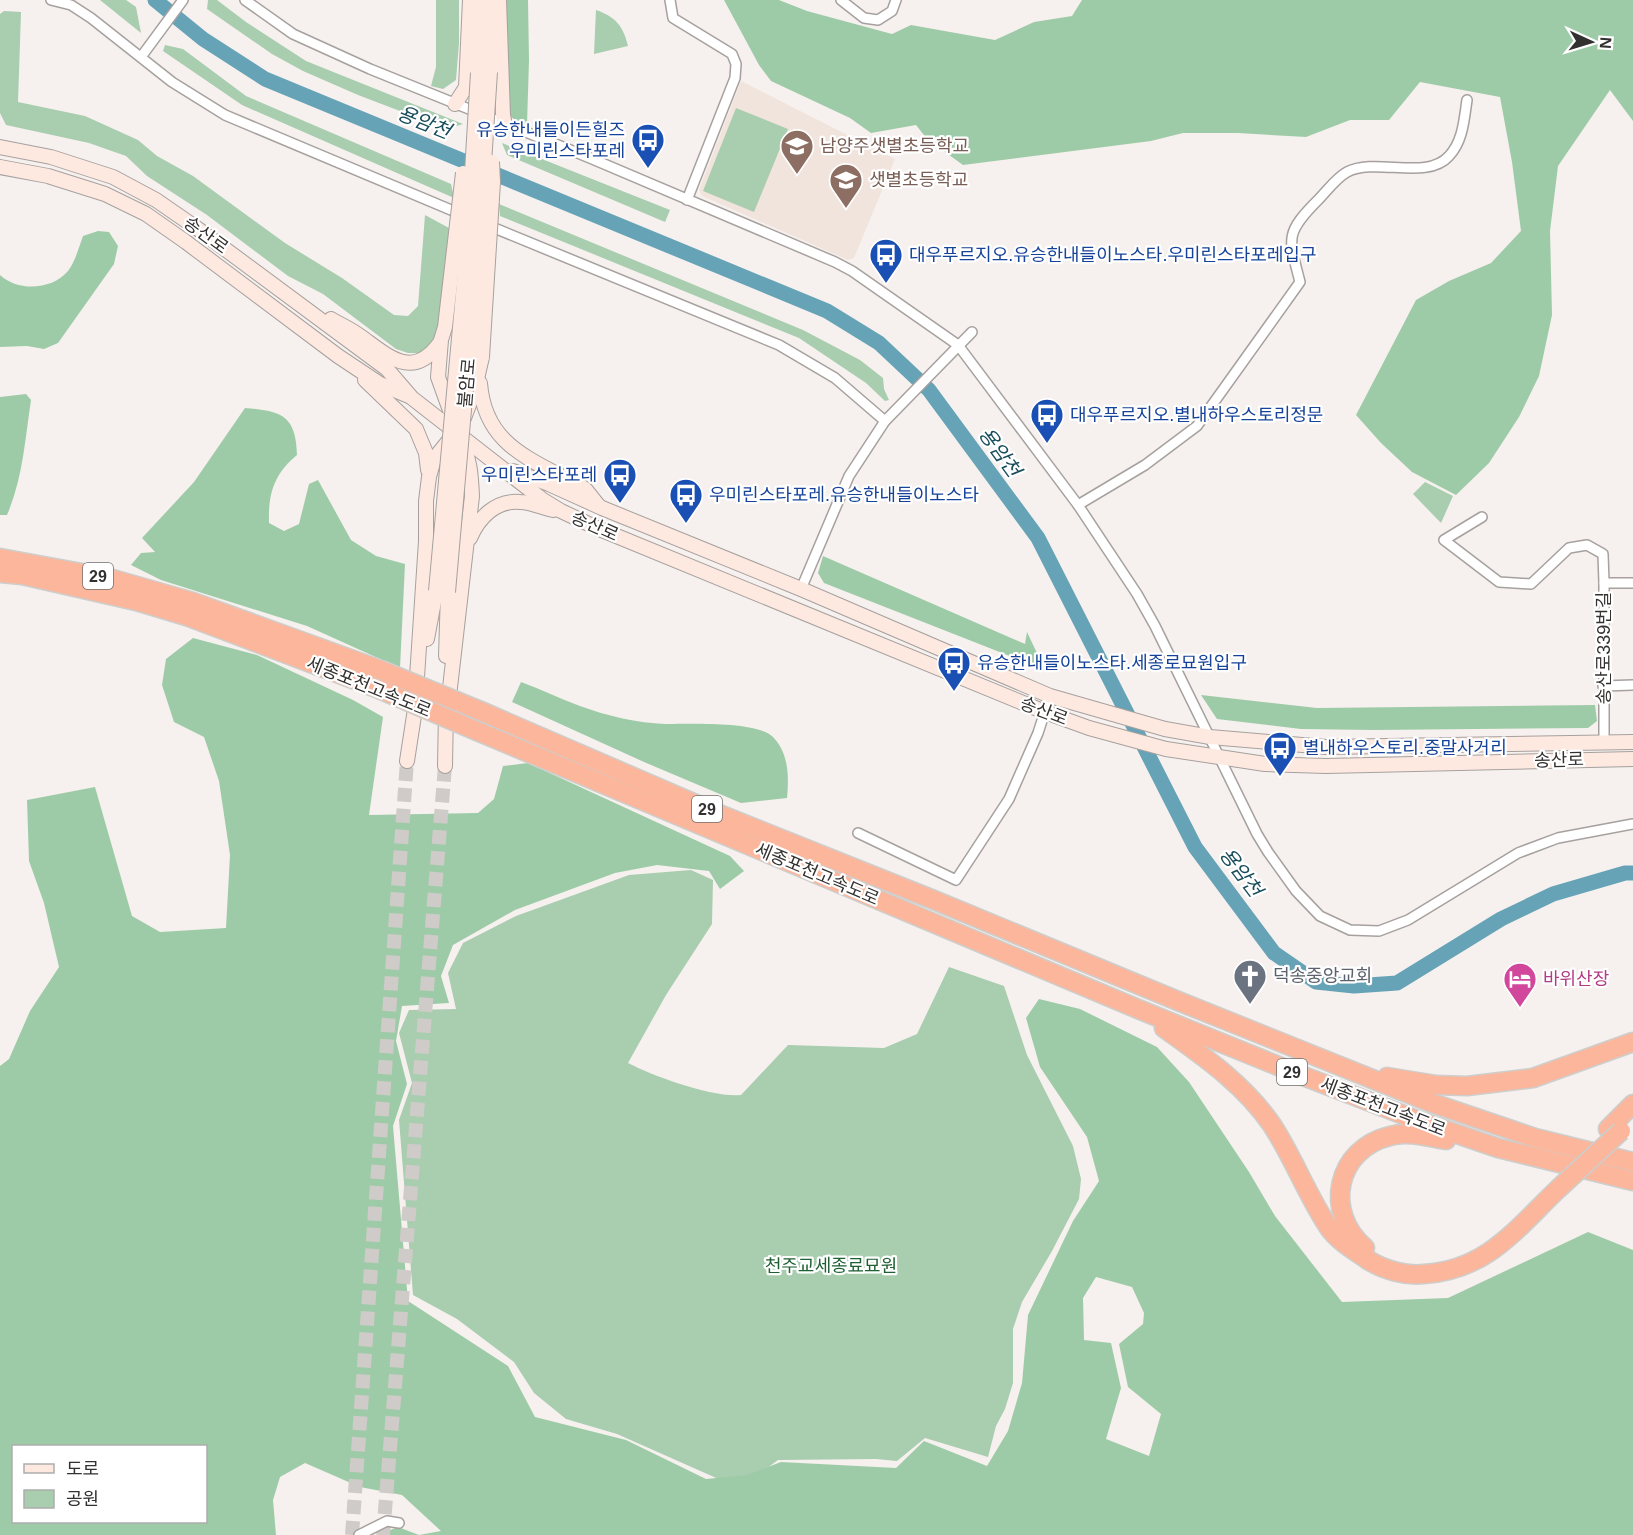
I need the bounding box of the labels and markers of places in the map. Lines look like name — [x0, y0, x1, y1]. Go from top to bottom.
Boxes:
place label: 유승한내들이든힐즈 우미린스타포레 — [476, 120, 625, 161]
bus stop icon: 유승한내들이든힐즈 우미린스타포레 — [630, 122, 666, 169]
school or university icon: 남양주샛별초등학교 — [779, 128, 815, 175]
place label: 남양주샛별초등학교 — [820, 136, 969, 156]
school or university icon: 샛별초등학교 — [828, 162, 864, 209]
place label: 샛별초등학교 — [869, 170, 968, 190]
bus stop icon: 대우푸르지오.유승한내들이노스타.우미린스타포레입구 — [868, 237, 904, 284]
place label: 대우푸르지오.유승한내들이노스타.우미린스타포레입구 — [909, 245, 1316, 265]
bus stop icon: 대우푸르지오.별내하우스토리정문 — [1029, 397, 1065, 444]
place label: 대우푸르지오.별내하우스토리정문 — [1070, 405, 1323, 425]
bus stop icon: 우미린스타포레 — [602, 457, 638, 504]
place label: 우미린스타포레 — [481, 465, 597, 485]
bus stop icon: 우미린스타포레.유승한내들이노스타 — [668, 477, 704, 524]
place label: 우미린스타포레.유승한내들이노스타 — [709, 485, 979, 505]
bus stop icon: 유승한내들이노스타.세종로묘원입구 — [936, 645, 972, 692]
place label: 유승한내들이노스타.세종로묘원입구 — [977, 653, 1247, 673]
bus stop icon: 별내하우스토리.중말사거리 — [1262, 730, 1298, 777]
place label: 별내하우스토리.중말사거리 — [1303, 738, 1507, 758]
church icon: 덕송중앙교회 — [1232, 958, 1268, 1005]
hotel icon: 바위산장 — [1502, 961, 1538, 1008]
place label: 덕송중앙교회 — [1273, 966, 1372, 986]
place label: 바위산장 — [1543, 969, 1609, 989]

